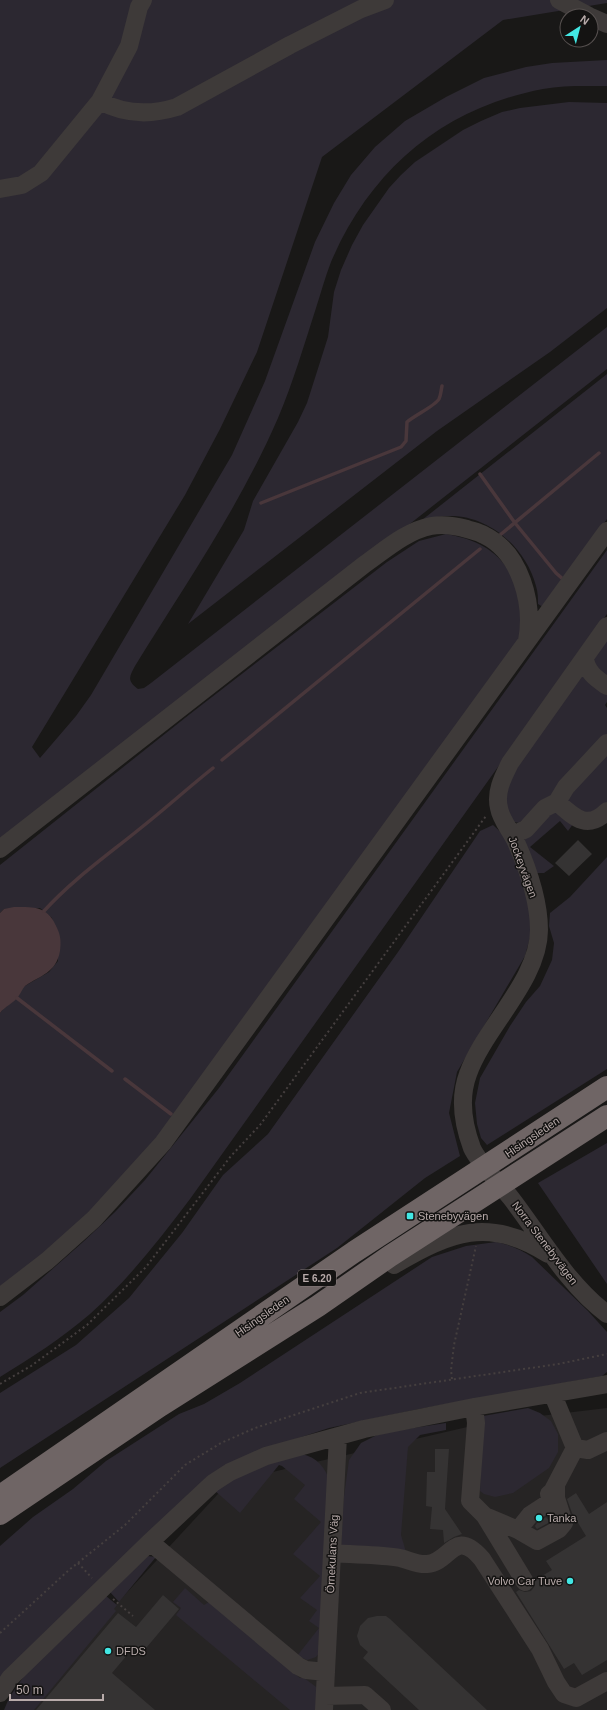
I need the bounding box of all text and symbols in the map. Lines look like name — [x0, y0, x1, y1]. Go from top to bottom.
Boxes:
north arrow — [559, 8, 599, 48]
text: N — [578, 13, 592, 27]
street label: Jockeyvägen — [506, 835, 540, 899]
street label: Hisingsleden — [503, 1114, 561, 1160]
street label: Norra Stenebyvägen — [510, 1199, 580, 1287]
place label: Stenebyvägen — [418, 1210, 488, 1222]
marker: Stenebyvägen — [405, 1211, 415, 1221]
road number: E 6.20 — [298, 1270, 336, 1286]
street label: Hisingsleden — [233, 1293, 291, 1339]
place label: Tanka — [547, 1512, 577, 1524]
marker: Tanka — [534, 1513, 544, 1523]
street label: Örnekulans Väg — [324, 1514, 340, 1594]
place label: Volvo Car Tuve — [487, 1575, 562, 1587]
marker: Volvo Car Tuve — [565, 1576, 575, 1586]
place label: DFDS — [116, 1645, 146, 1657]
marker: DFDS — [103, 1646, 113, 1656]
scale bar — [10, 1676, 103, 1702]
text: 50 m — [16, 1683, 43, 1697]

